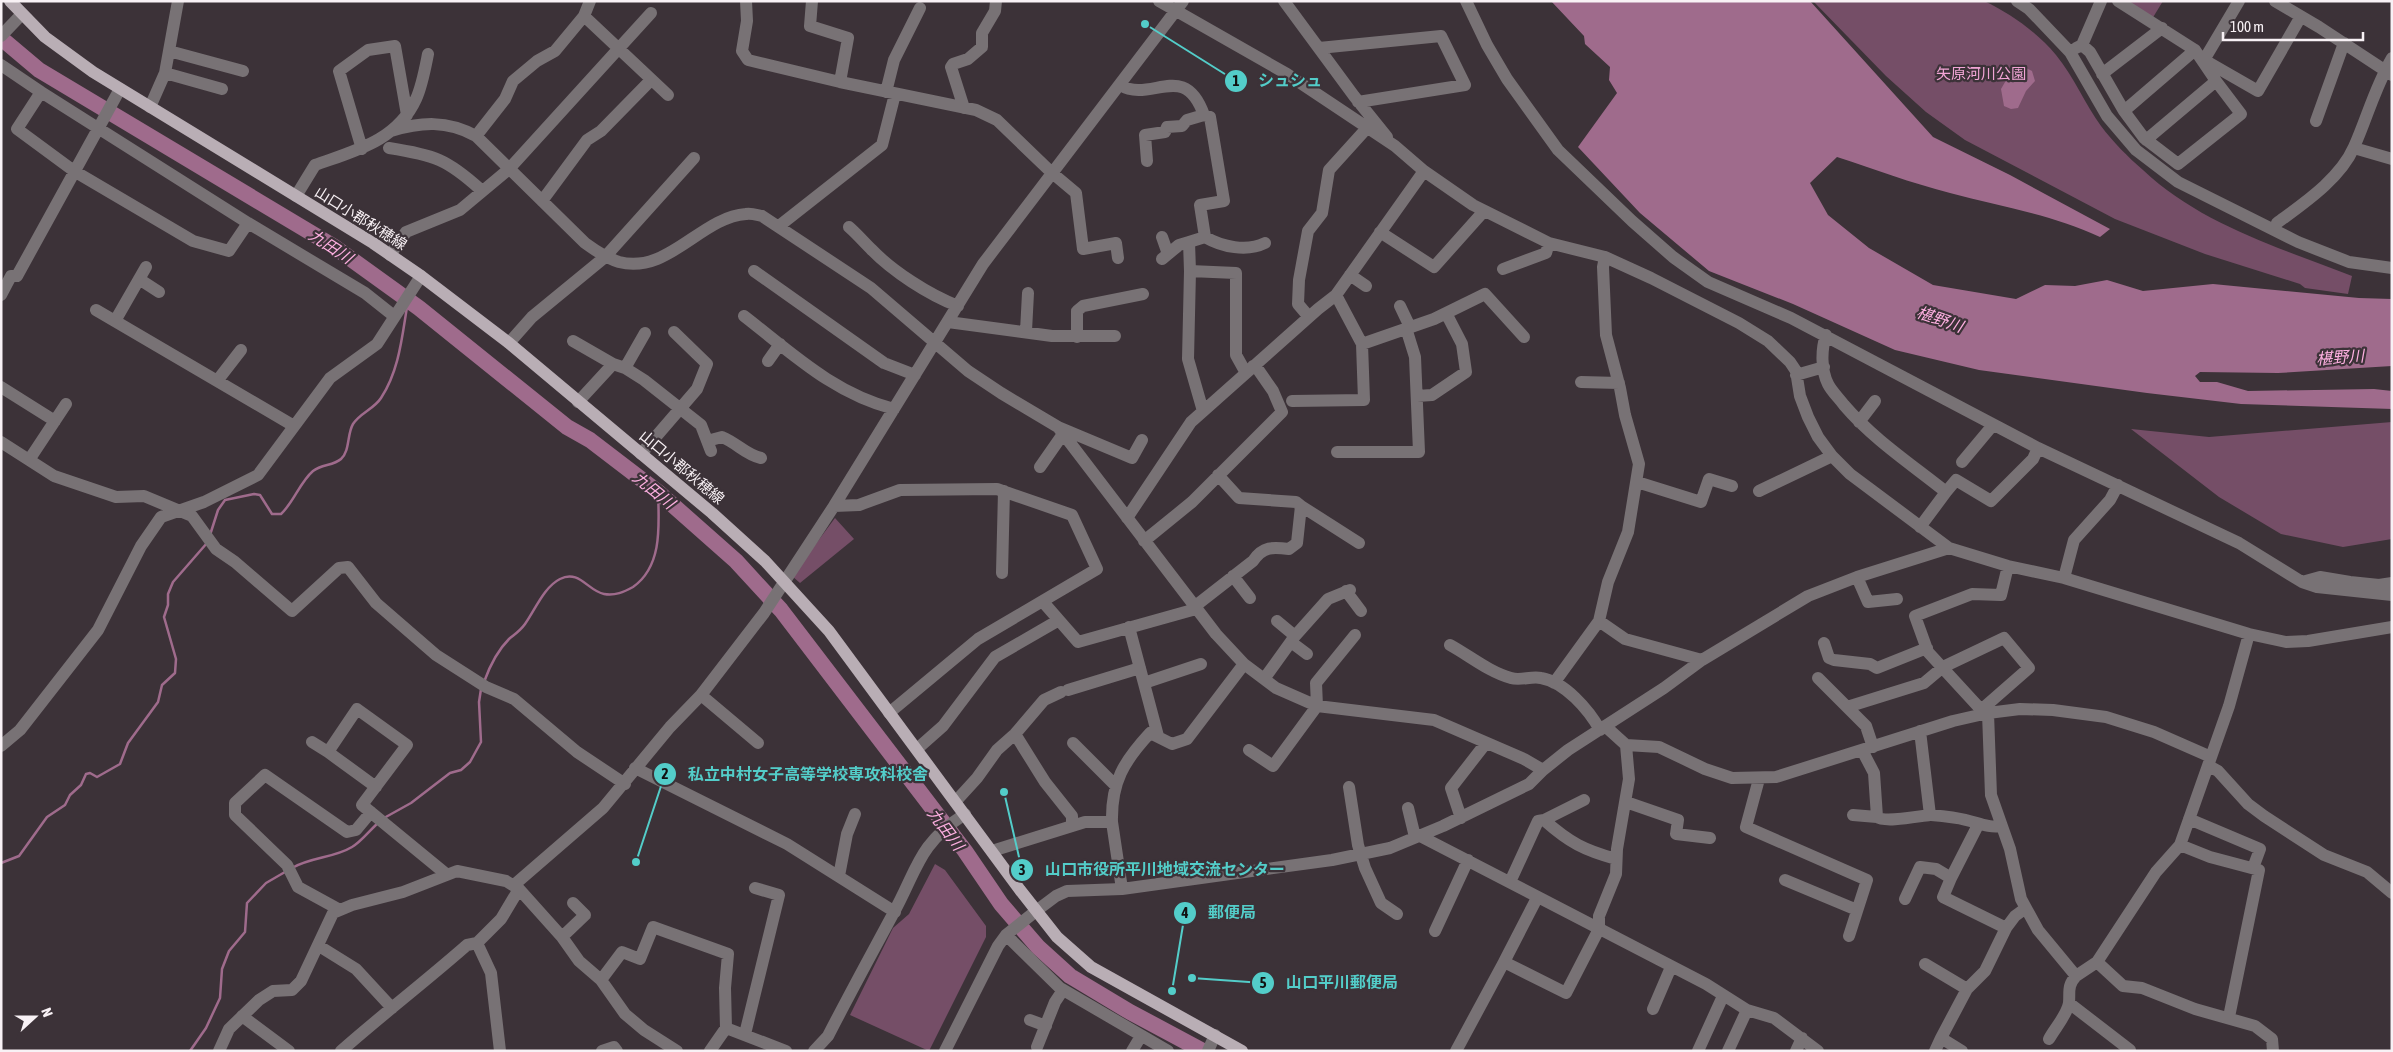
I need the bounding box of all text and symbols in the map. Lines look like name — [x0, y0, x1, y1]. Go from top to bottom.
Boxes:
scale bar — [2223, 10, 2363, 42]
text: 100 m — [2230, 18, 2264, 35]
callout: シュシュ — [1223, 65, 1332, 96]
park label: 矢原河川公園 — [1936, 65, 2026, 82]
text: シュシュ — [1258, 71, 1322, 89]
text: 1 — [1232, 72, 1240, 89]
street label: 山口小郡秋穂線 — [312, 183, 410, 253]
water label: 九田川 — [306, 225, 358, 268]
water label: 椹野川 — [1914, 303, 1968, 336]
water label: 椹野川 — [2315, 346, 2367, 368]
street label: 山口小郡秋穂線 — [636, 427, 728, 507]
water label: 九田川 — [630, 468, 680, 513]
callout: 私立中村女子高等学校専攻科校舎 — [653, 758, 938, 789]
text: 2 — [661, 765, 669, 782]
text: 私立中村女子高等学校専攻科校舎 — [688, 765, 928, 783]
water label: 九田川 — [924, 804, 969, 855]
callout: 山口市役所平川地域交流センター — [1010, 854, 1295, 885]
text: 山口市役所平川地域交流センター — [1045, 860, 1285, 878]
text: 3 — [1018, 861, 1026, 878]
callout: 郵便局 — [1173, 897, 1266, 928]
text: 郵便局 — [1208, 903, 1256, 921]
text: 4 — [1180, 904, 1189, 921]
callout: 山口平川郵便局 — [1251, 967, 1408, 998]
text: 山口平川郵便局 — [1286, 973, 1398, 991]
text: 5 — [1259, 974, 1267, 991]
north arrow — [10, 992, 60, 1042]
text: N — [38, 1006, 56, 1019]

